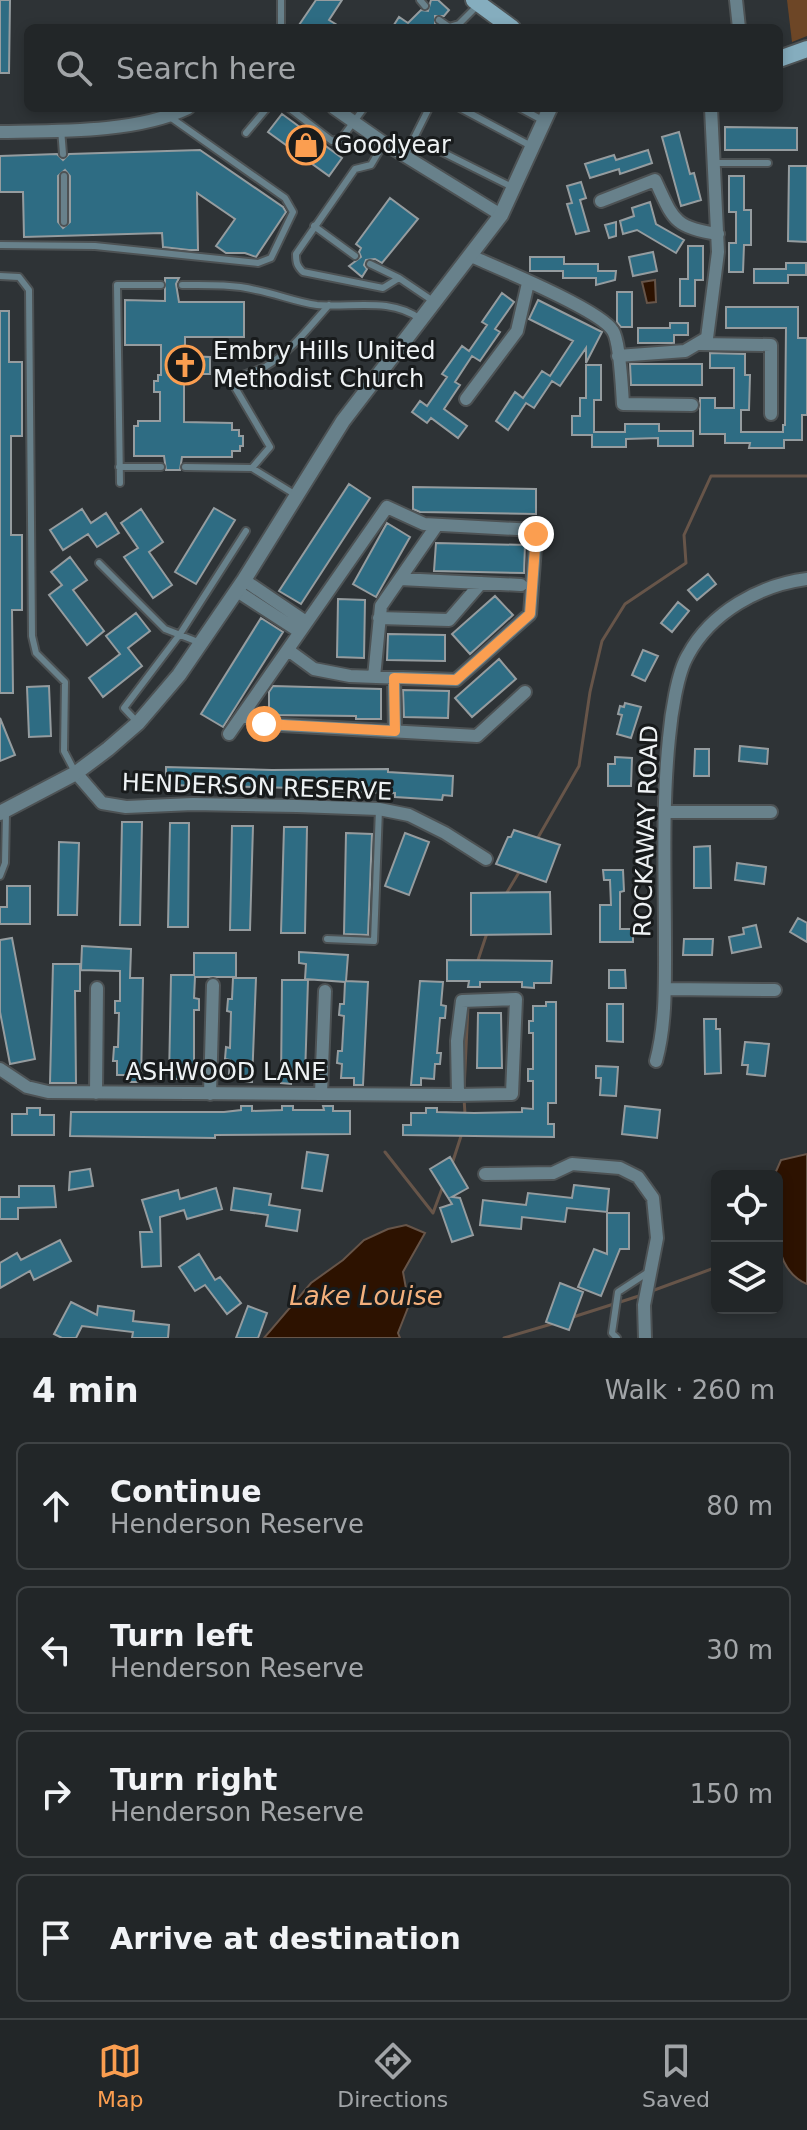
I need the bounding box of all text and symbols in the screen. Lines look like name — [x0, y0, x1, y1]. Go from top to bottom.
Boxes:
search box — [24, 24, 783, 112]
icon: search — [52, 46, 96, 90]
text: Search here — [116, 51, 296, 86]
shop icon: Goodyear — [285, 124, 327, 166]
place label: Goodyear — [334, 131, 451, 159]
place label: Embry Hills United Methodist Church — [213, 337, 436, 393]
church icon: Embry Hills United Methodist Church — [164, 344, 206, 386]
route end — [518, 516, 554, 552]
route start — [246, 706, 282, 742]
street label: ROCKAWAY ROAD — [628, 725, 664, 937]
street label: HENDERSON RESERVE — [121, 768, 393, 806]
street label: ASHWOOD LANE — [126, 1058, 326, 1086]
map controls — [711, 1170, 783, 1314]
button: locate — [711, 1170, 783, 1242]
button: layers — [711, 1242, 783, 1314]
water label: Lake Louise — [289, 1281, 443, 1311]
text: 4 min — [32, 1370, 139, 1410]
text: Walk · 260 m — [605, 1375, 775, 1405]
text: Continue — [110, 1474, 262, 1509]
icon: ahead — [34, 1484, 78, 1528]
text: 80 m — [706, 1491, 773, 1521]
text: Henderson Reserve — [110, 1509, 364, 1539]
text: Turn left — [110, 1618, 253, 1653]
icon: left — [34, 1628, 78, 1672]
text: 30 m — [706, 1635, 773, 1665]
text: Henderson Reserve — [110, 1653, 364, 1683]
text: Turn right — [110, 1762, 277, 1797]
icon: right — [34, 1772, 78, 1816]
text: 150 m — [690, 1779, 773, 1809]
text: Henderson Reserve — [110, 1797, 364, 1827]
icon: arrive — [34, 1916, 78, 1960]
text: Arrive at destination — [110, 1921, 461, 1956]
tab: Map — [97, 2039, 143, 2112]
tab: Directions — [337, 2039, 448, 2112]
tab: Saved — [642, 2039, 710, 2112]

